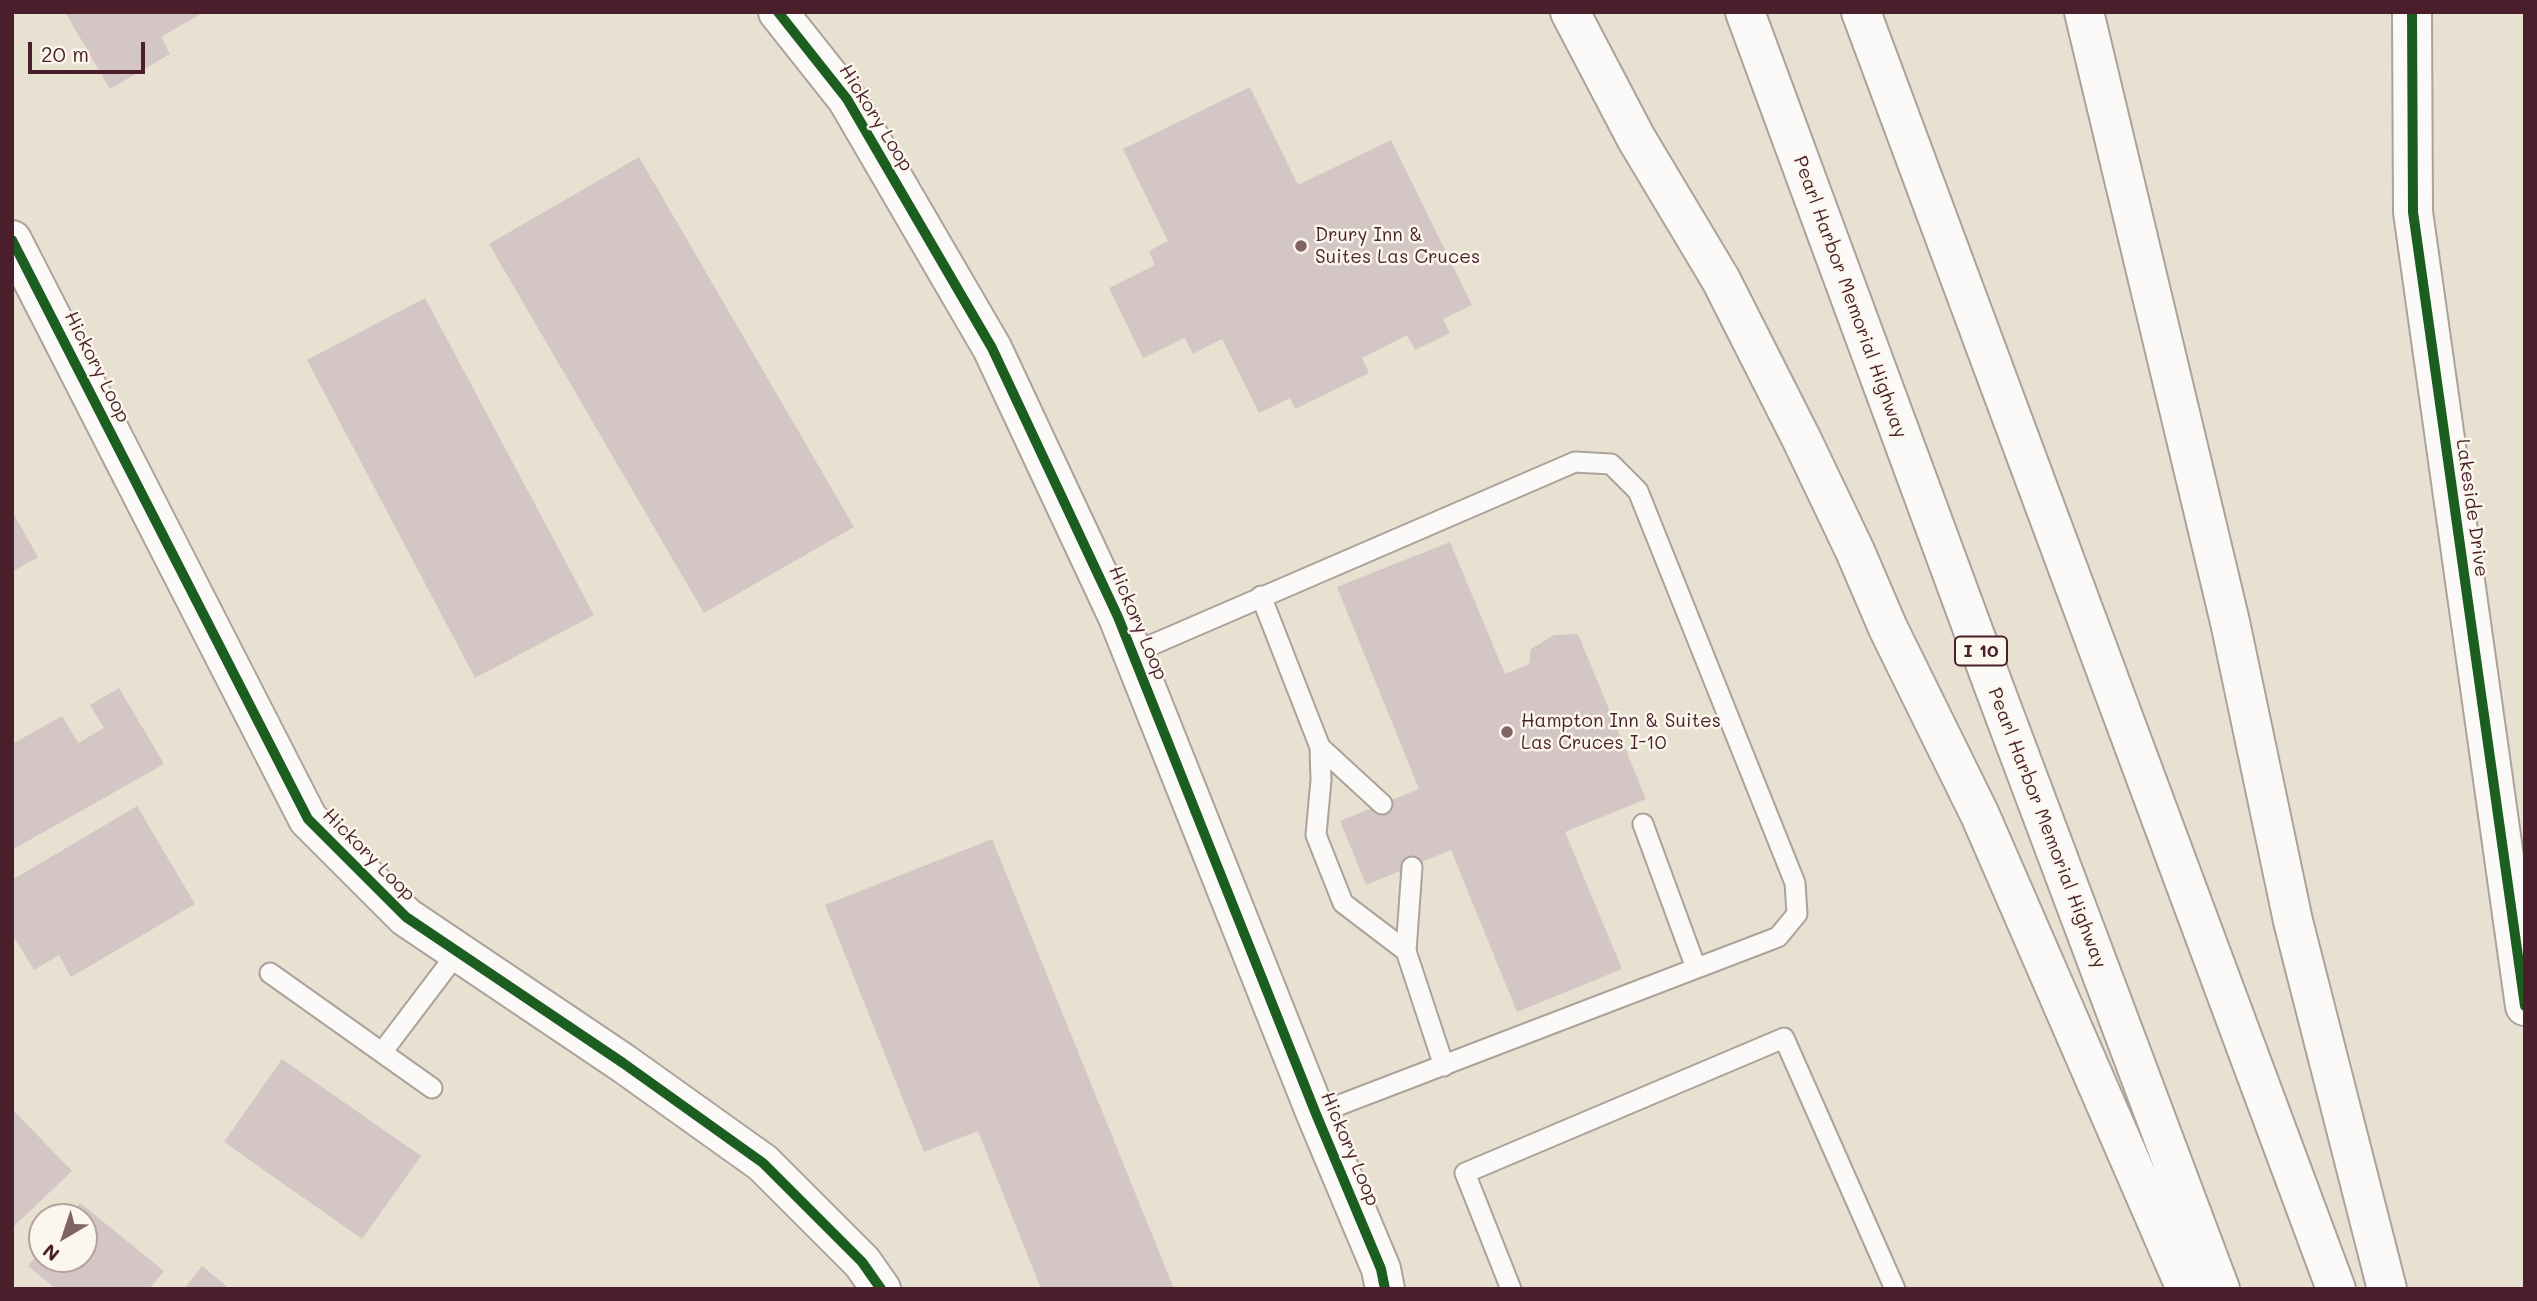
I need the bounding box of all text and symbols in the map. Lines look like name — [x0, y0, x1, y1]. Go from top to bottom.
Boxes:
scale bar — [32, 28, 149, 72]
text: 20 m — [41, 40, 89, 67]
street label: Hickory Loop — [834, 60, 918, 176]
street label: Pearl Harbor Memorial Highway — [1788, 153, 1912, 441]
place label: Drury Inn & Suites Las Cruces — [1315, 224, 1480, 268]
marker: Drury Inn & Suites Las Cruces — [1293, 238, 1309, 254]
street label: Hickory Loop — [59, 308, 135, 426]
street label: Lakeside Drive — [2451, 438, 2493, 578]
street label: Hickory Loop — [1104, 563, 1172, 683]
road number: I 10 — [1955, 636, 2007, 666]
street label: Pearl Harbor Memorial Highway — [1983, 685, 2111, 971]
place label: Hampton Inn & Suites Las Cruces I-10 — [1521, 710, 1721, 754]
marker: Hampton Inn & Suites Las Cruces I-10 — [1499, 724, 1515, 740]
street label: Hickory Loop — [318, 804, 420, 906]
street label: Hickory Loop — [1316, 1089, 1384, 1209]
north arrow — [28, 1203, 98, 1273]
text: N — [37, 1239, 64, 1267]

